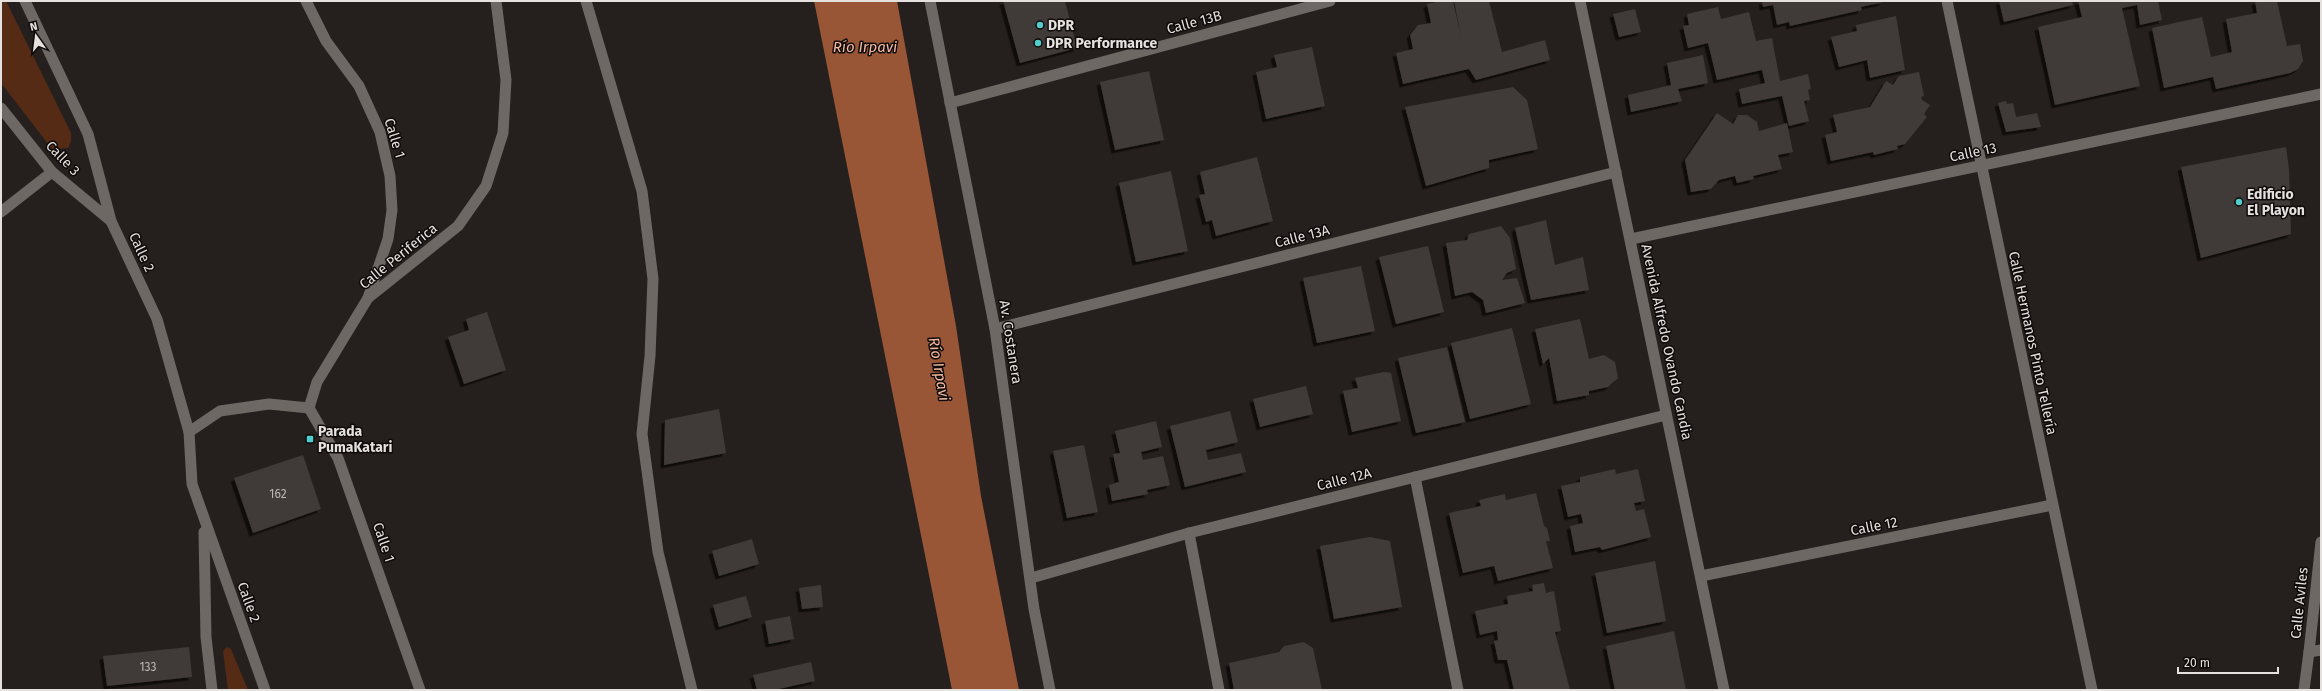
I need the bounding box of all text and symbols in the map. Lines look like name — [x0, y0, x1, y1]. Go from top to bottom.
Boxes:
street label: Calle 13B — [1165, 7, 1223, 38]
north arrow — [16, 16, 56, 56]
place label: DPR — [1048, 17, 1075, 34]
text: N — [29, 20, 39, 34]
marker: DPR — [1035, 20, 1045, 30]
place label: DPR Performance — [1046, 35, 1157, 52]
water label: Río Irpavi — [833, 38, 897, 56]
marker: DPR Performance — [1033, 38, 1043, 48]
street label: Calle 1 — [380, 116, 409, 160]
street label: Calle 3 — [42, 137, 83, 179]
street label: Calle 13 — [1948, 139, 1998, 166]
place label: Edificio El Playon — [2247, 186, 2305, 219]
marker: Edificio El Playon — [2234, 197, 2244, 207]
street label: Calle Periferica — [356, 220, 441, 293]
street label: Calle 13A — [1273, 221, 1331, 251]
street label: Calle 2 — [125, 230, 158, 275]
street label: Avenida Alfredo Ovando Candia — [1637, 243, 1696, 442]
street label: Calle Hermanos Pinto Tellería — [2005, 250, 2060, 436]
street label: Av. Costanera — [995, 299, 1026, 385]
water label: Río Irpavi — [925, 336, 953, 402]
place label: Parada PumaKatari — [318, 423, 392, 456]
marker: Parada PumaKatari — [305, 434, 315, 444]
street label: Calle 12A — [1315, 465, 1373, 494]
house number: 162 — [269, 487, 287, 501]
street label: Calle 12 — [1849, 514, 1899, 539]
street label: Calle 1 — [369, 520, 398, 564]
street label: Calle Aviles — [2287, 566, 2312, 640]
street label: Calle 2 — [233, 580, 264, 625]
scale bar — [2178, 649, 2278, 675]
text: 20 m — [2184, 656, 2210, 670]
house number: 133 — [139, 660, 157, 674]

